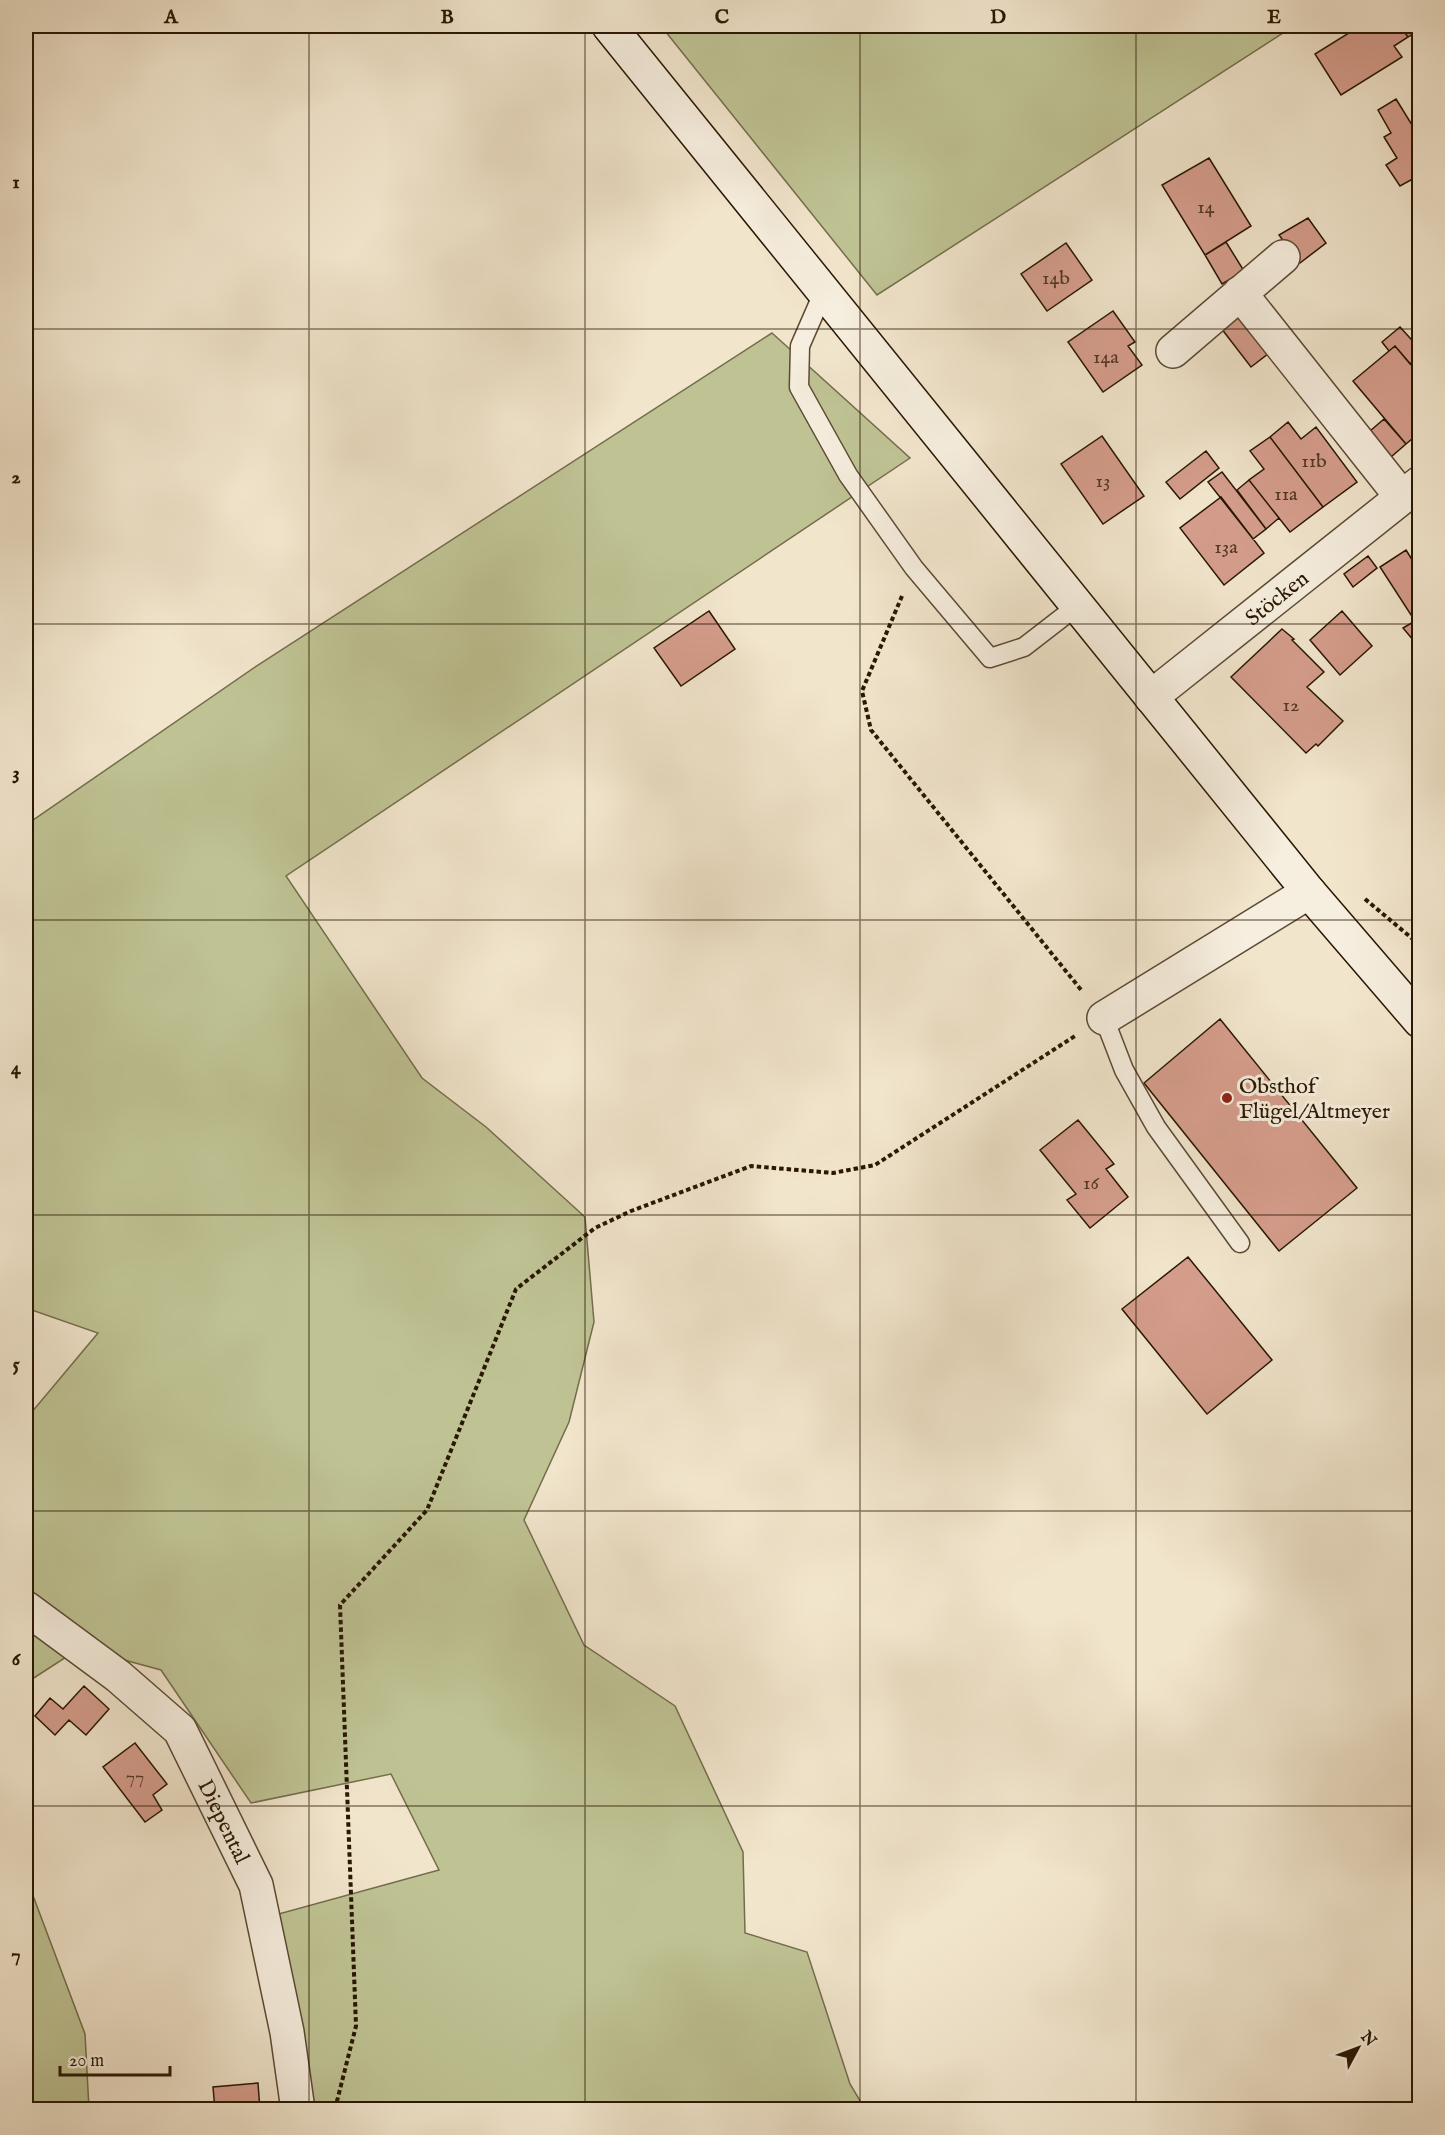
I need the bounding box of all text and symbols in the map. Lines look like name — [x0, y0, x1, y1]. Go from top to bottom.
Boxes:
text: A — [163, 5, 179, 30]
text: B — [440, 5, 454, 30]
text: C — [715, 5, 729, 30]
text: D — [990, 5, 1006, 30]
text: E — [1267, 5, 1281, 30]
text: 1 — [12, 170, 20, 195]
house number: 14 — [1197, 195, 1215, 220]
house number: 14b — [1042, 266, 1070, 291]
house number: 14a — [1093, 345, 1119, 370]
house number: 11b — [1301, 449, 1327, 474]
text: 2 — [11, 465, 21, 490]
house number: 13 — [1096, 469, 1110, 494]
house number: 11a — [1274, 482, 1298, 507]
house number: 13a — [1214, 535, 1238, 560]
street label: Stöcken — [1240, 565, 1315, 633]
house number: 12 — [1283, 693, 1299, 718]
text: 3 — [12, 761, 20, 786]
text: 4 — [11, 1056, 22, 1081]
place label: Obsthof Flügel/Altmeyer — [1239, 1073, 1390, 1126]
marker: Obsthof Flügel/Altmeyer — [1220, 1091, 1234, 1105]
house number: 16 — [1083, 1171, 1100, 1196]
text: 5 — [12, 1352, 20, 1377]
text: 6 — [12, 1647, 22, 1672]
house number: 77 — [126, 1765, 144, 1790]
street label: Diepental — [190, 1775, 255, 1869]
text: 7 — [11, 1943, 21, 1968]
north arrow — [1328, 2018, 1388, 2078]
text: N — [1355, 2027, 1380, 2051]
scale bar — [60, 2039, 170, 2077]
text: 20 m — [69, 2050, 104, 2073]

